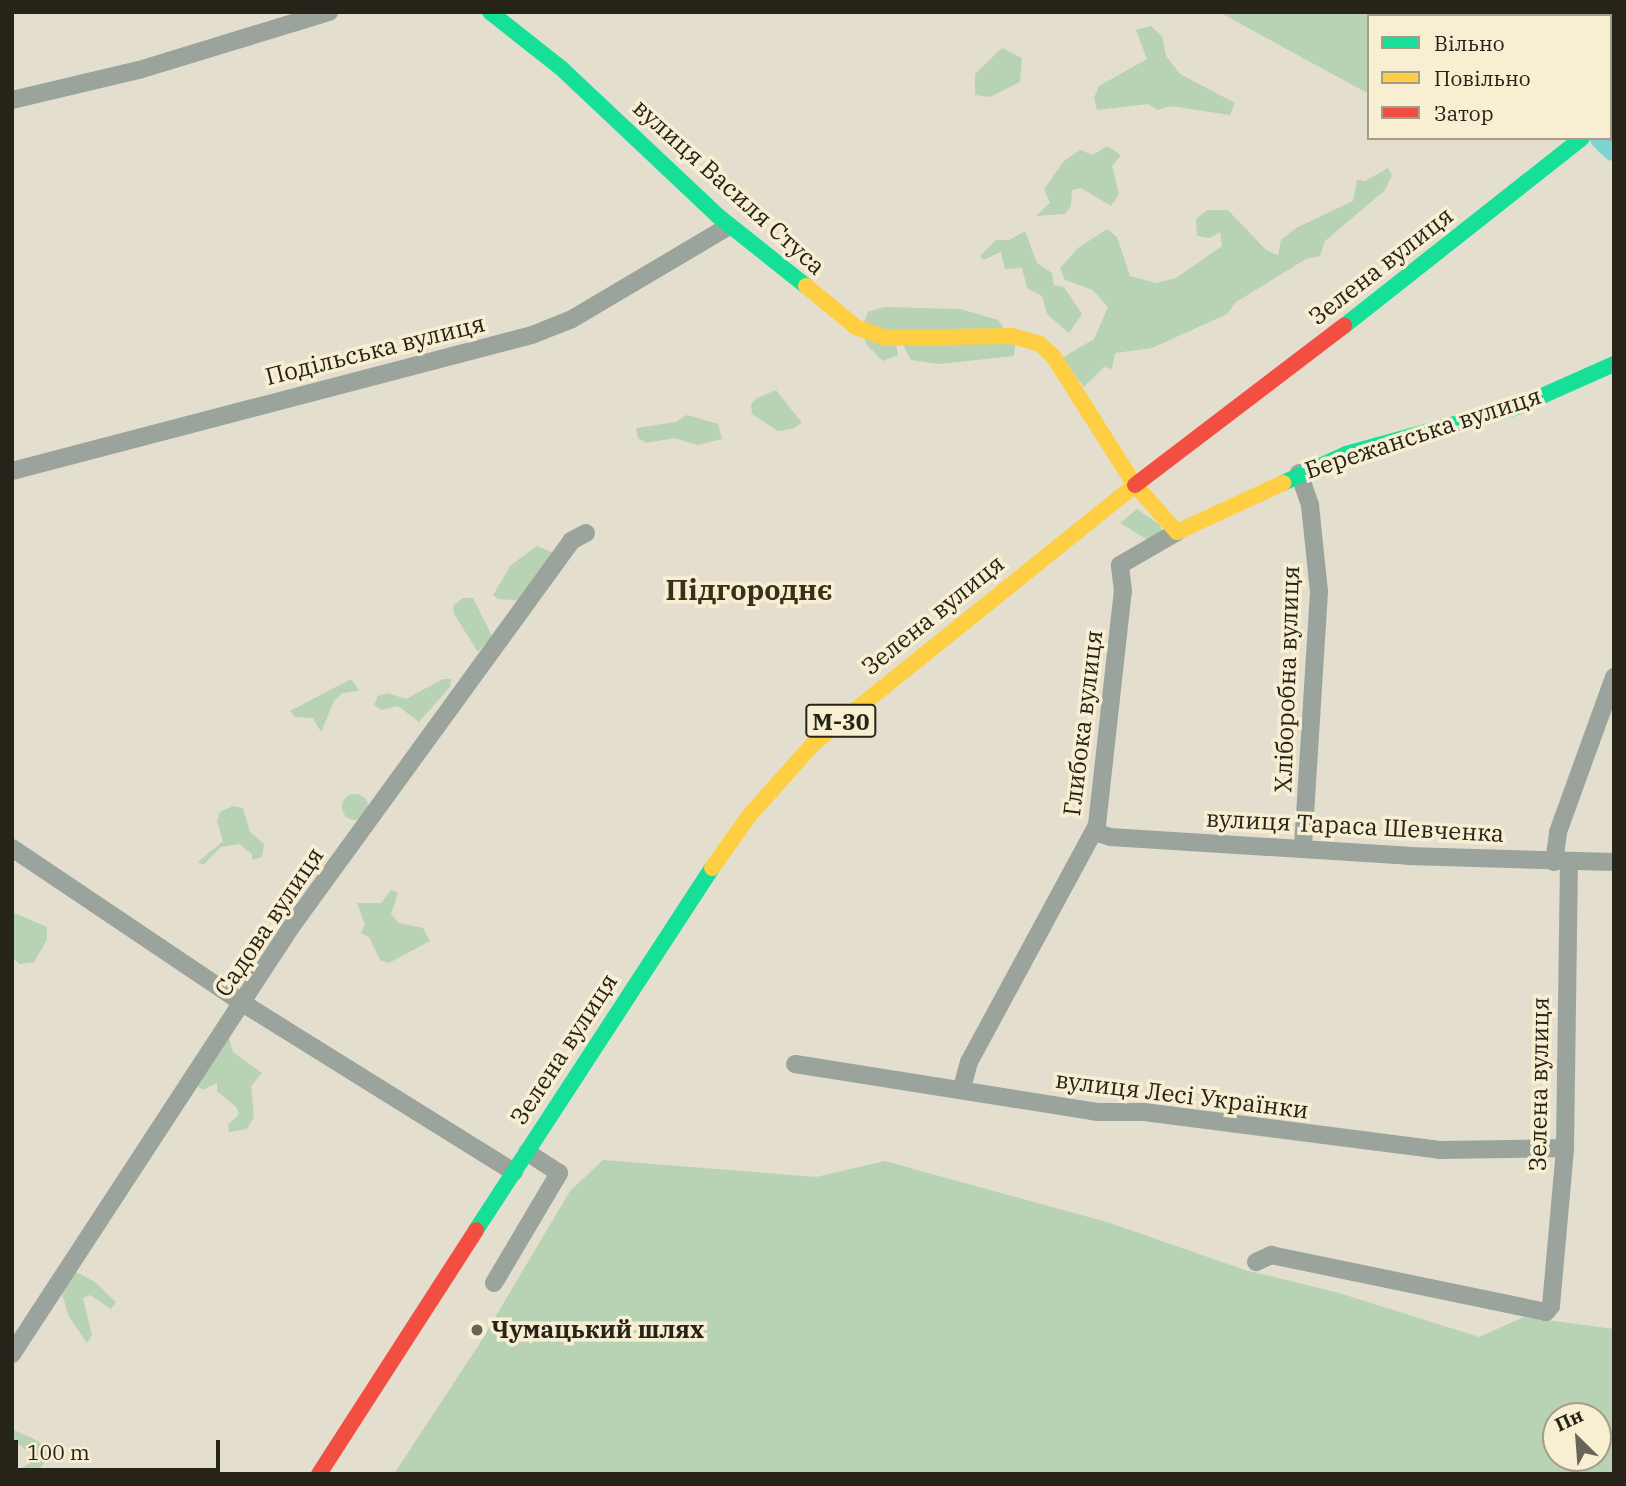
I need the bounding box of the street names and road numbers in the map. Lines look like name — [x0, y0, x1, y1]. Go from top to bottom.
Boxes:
street label: вулиця Василя Стуса — [627, 93, 831, 281]
street label: Зелена вулиця — [1303, 201, 1459, 331]
street label: Подільська вулиця — [262, 309, 488, 391]
street label: Бережанська вулиця — [1301, 381, 1545, 485]
street label: Зелена вулиця — [856, 549, 1010, 681]
street label: Хліборобна вулиця — [1269, 565, 1305, 793]
street label: Глибока вулиця — [1057, 629, 1109, 817]
road number: М-30 — [804, 702, 878, 740]
street label: вулиця Тараса Шевченка — [1205, 804, 1505, 848]
street label: Садова вулиця — [208, 842, 330, 1002]
street label: Зелена вулиця — [504, 968, 624, 1130]
street label: Зелена вулиця — [1523, 997, 1555, 1171]
street label: вулиця Лесі Українки — [1054, 1065, 1310, 1125]

